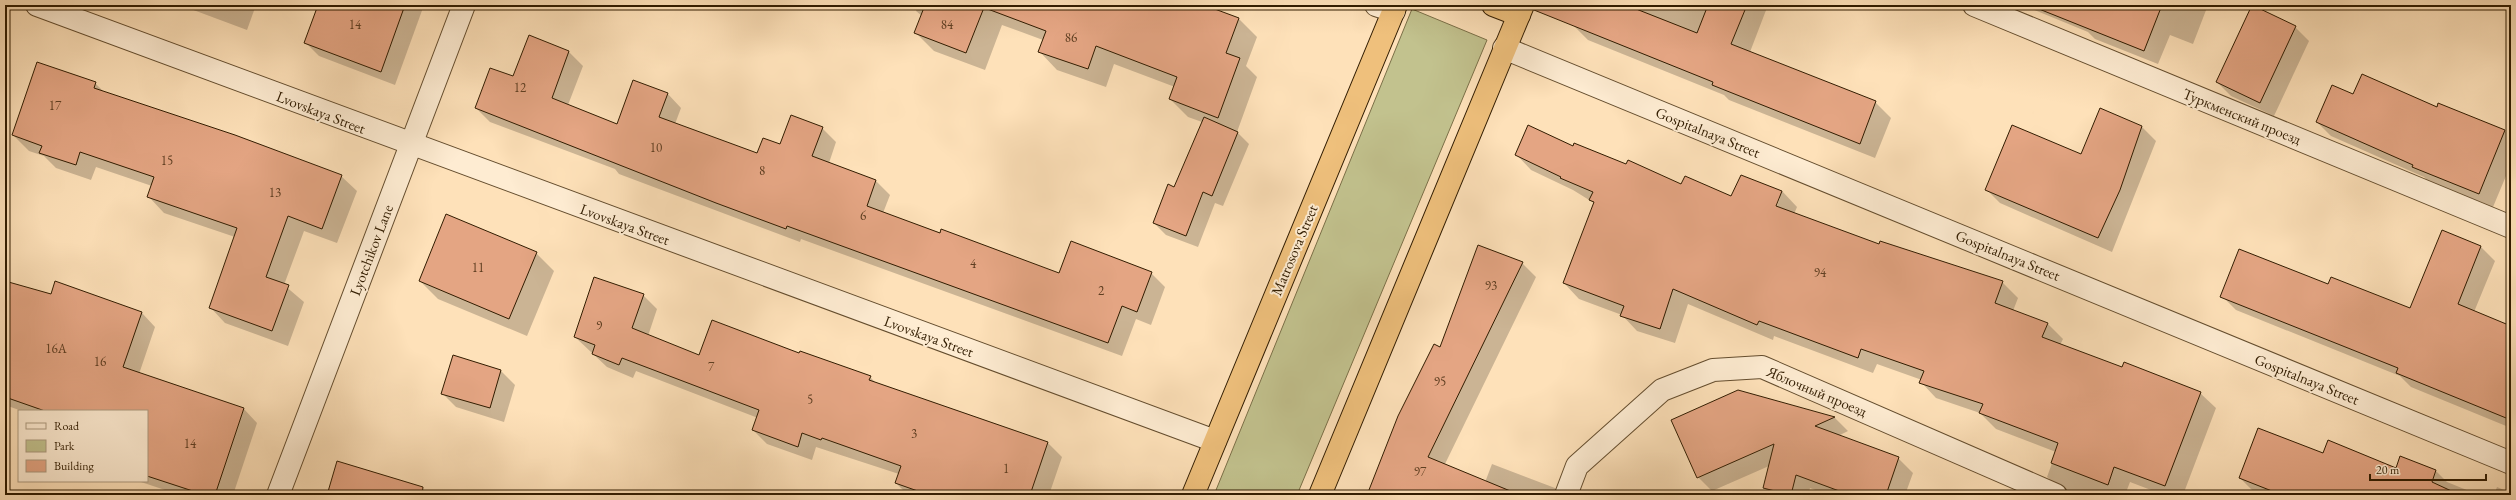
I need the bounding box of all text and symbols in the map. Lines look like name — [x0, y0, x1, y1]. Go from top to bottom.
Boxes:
house number: 14 — [349, 16, 362, 33]
house number: 84 — [941, 16, 954, 33]
house number: 86 — [1065, 29, 1077, 46]
house number: 12 — [514, 79, 527, 96]
street label: Туркменский проезд — [2180, 84, 2304, 148]
street label: Lvovskaya Street — [274, 86, 369, 138]
house number: 17 — [49, 97, 62, 114]
street label: Gospitalnaya Street — [1653, 102, 1763, 162]
house number: 10 — [650, 139, 662, 156]
house number: 15 — [161, 152, 173, 169]
house number: 8 — [759, 162, 765, 179]
house number: 13 — [269, 184, 281, 201]
street label: Lvovskaya Street — [578, 199, 673, 249]
street label: Lyotchikov Lane — [345, 202, 397, 298]
street label: Matrosova Street — [1266, 202, 1322, 298]
house number: 6 — [860, 207, 866, 224]
street label: Gospitalnaya Street — [1953, 225, 2063, 285]
house number: 4 — [970, 255, 977, 272]
house number: 11 — [472, 259, 484, 276]
house number: 94 — [1814, 264, 1827, 281]
house number: 93 — [1485, 277, 1497, 294]
house number: 2 — [1098, 282, 1105, 299]
street label: Lvovskaya Street — [882, 311, 977, 361]
house number: 9 — [596, 317, 603, 334]
house number: 16А — [45, 340, 68, 357]
street label: Gospitalnaya Street — [2252, 349, 2362, 409]
house number: 16 — [94, 353, 106, 370]
house number: 7 — [708, 358, 715, 375]
street label: Яблочный проезд — [1763, 361, 1870, 421]
house number: 95 — [1434, 373, 1446, 390]
house number: 5 — [807, 391, 813, 408]
legend — [18, 410, 148, 482]
text: Road — [54, 418, 80, 434]
house number: 3 — [911, 425, 917, 442]
house number: 14 — [184, 435, 197, 452]
text: Park — [54, 438, 75, 454]
scale bar — [2370, 456, 2486, 482]
text: Building — [54, 458, 95, 474]
house number: 1 — [1003, 460, 1009, 477]
text: 20 m — [2376, 462, 2400, 478]
house number: 97 — [1414, 463, 1427, 480]

